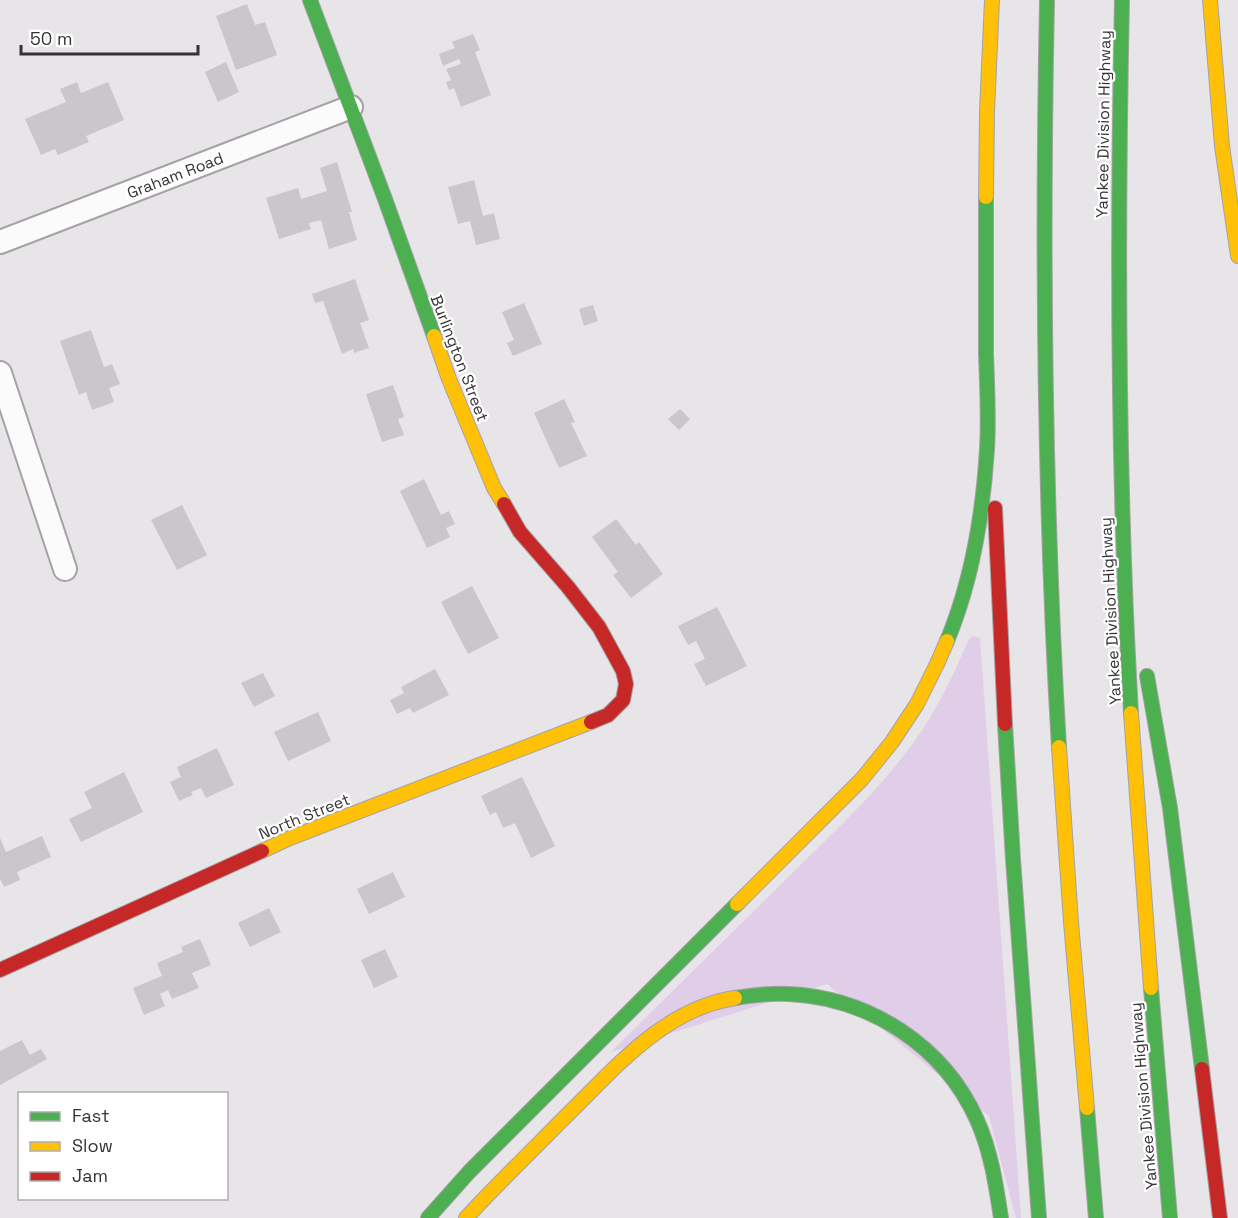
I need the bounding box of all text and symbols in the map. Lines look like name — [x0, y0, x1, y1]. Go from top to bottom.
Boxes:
scale bar — [21, 18, 198, 56]
text: 50 m — [30, 27, 72, 50]
street label: Yankee Division Highway — [1091, 30, 1116, 218]
street label: Graham Road — [124, 147, 226, 203]
street label: Burlington Street — [426, 292, 493, 425]
street label: Yankee Division Highway — [1095, 517, 1126, 705]
street label: North Street — [255, 789, 353, 844]
street label: Yankee Division Highway — [1125, 1001, 1162, 1190]
legend — [18, 1092, 228, 1200]
text: Fast — [72, 1104, 109, 1127]
text: Slow — [72, 1134, 113, 1157]
text: Jam — [72, 1164, 108, 1187]

